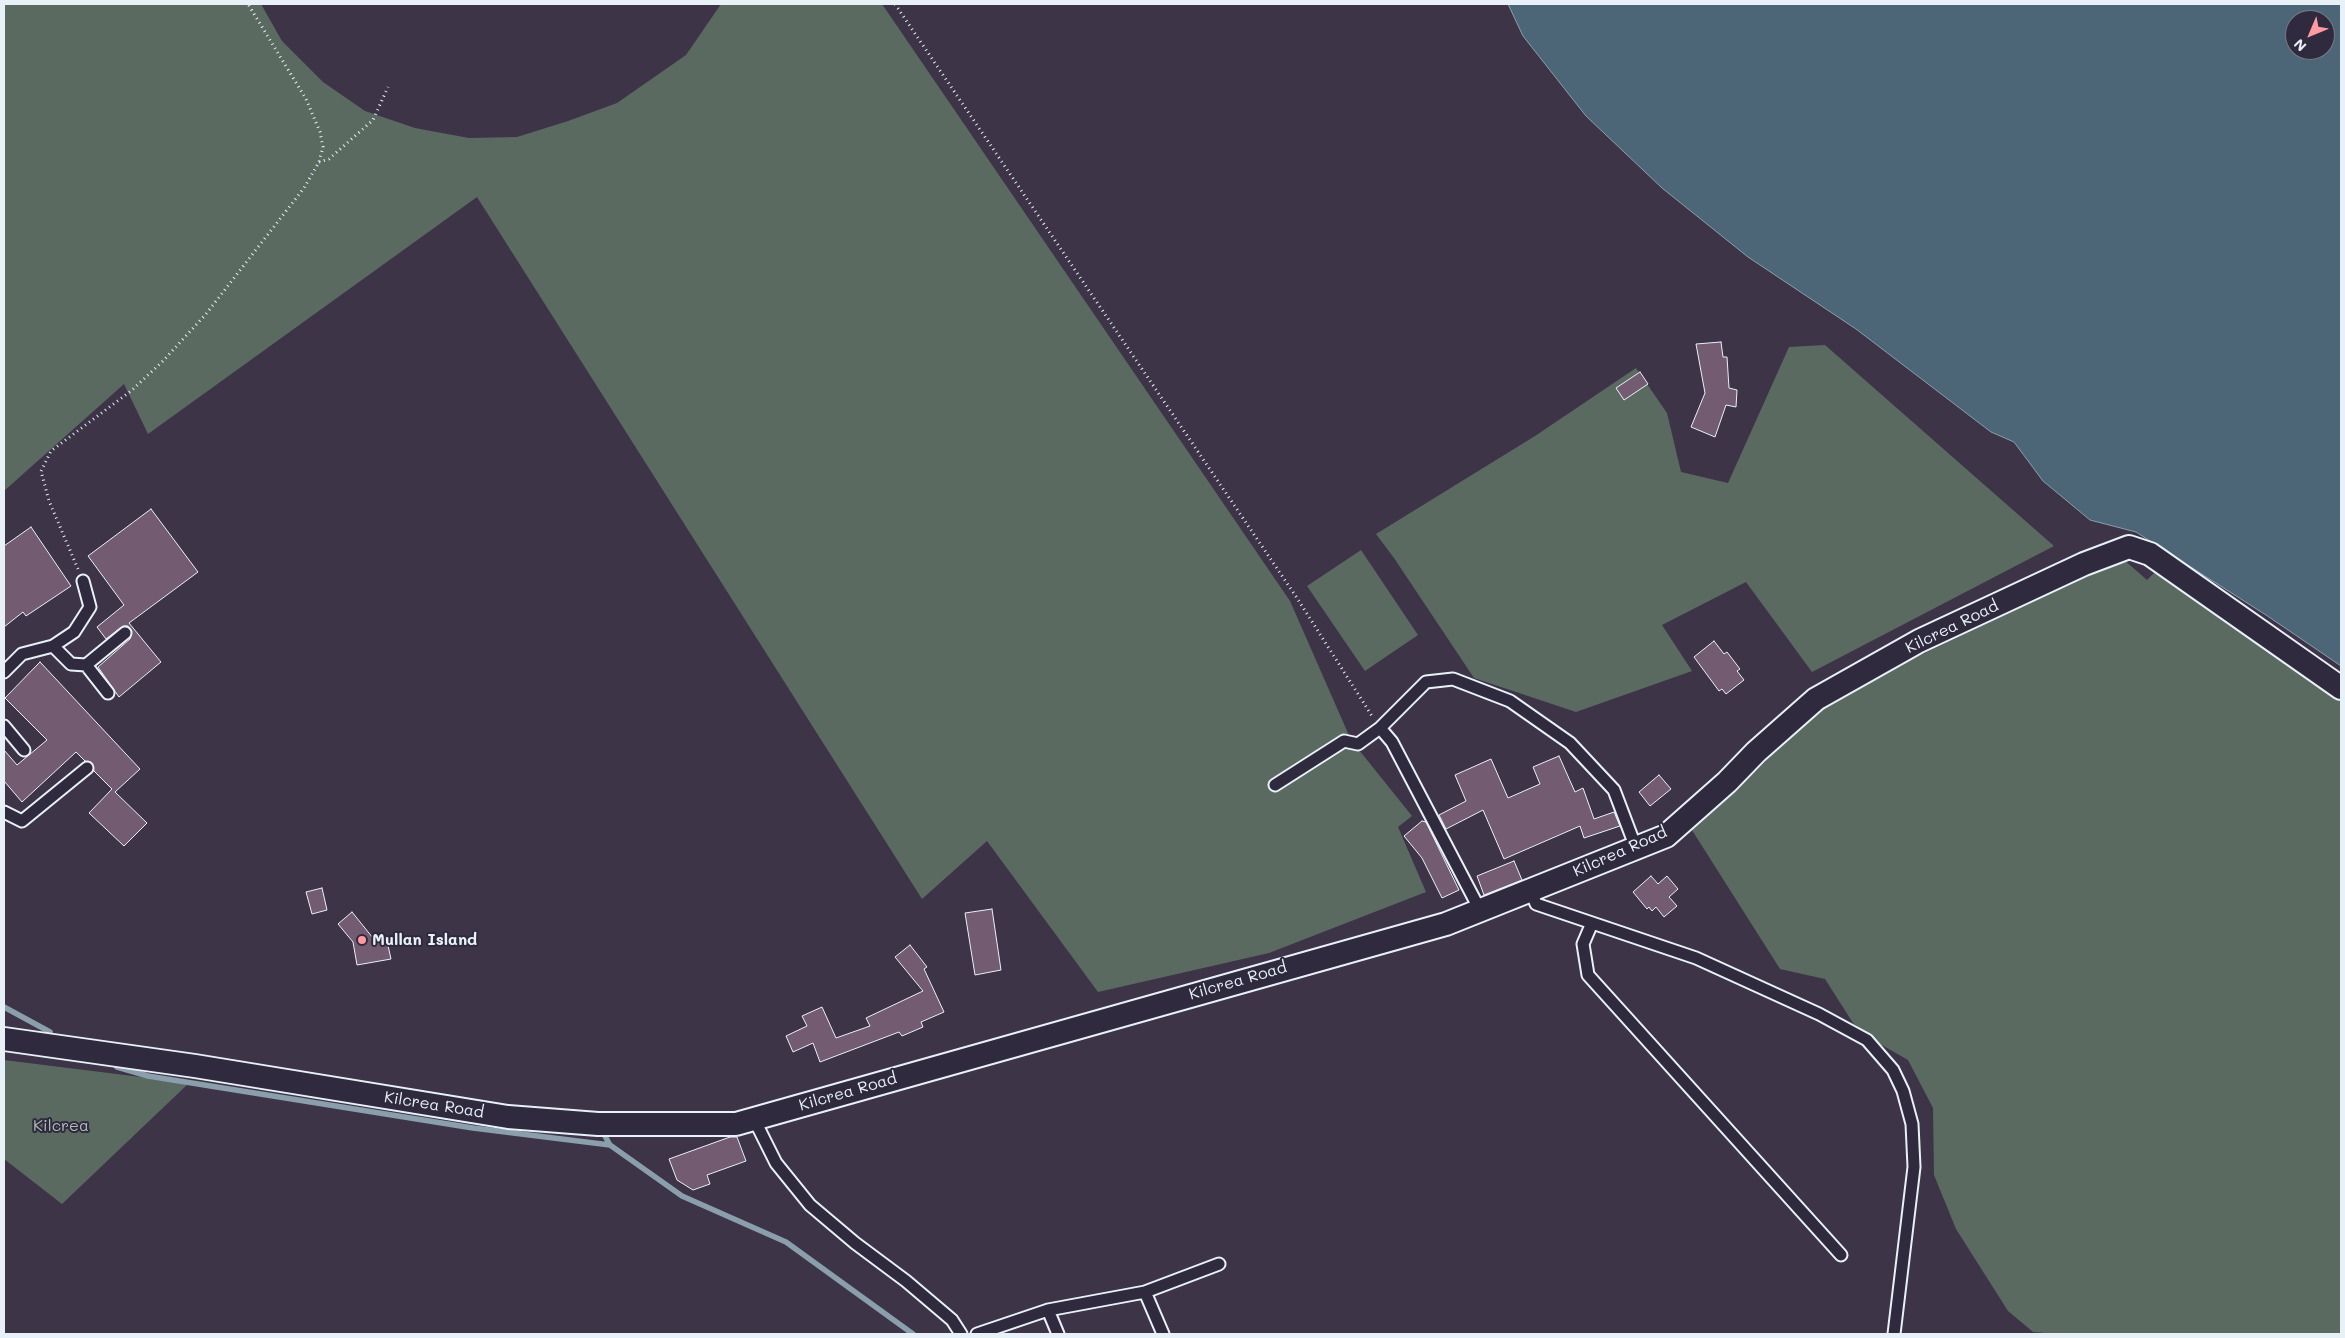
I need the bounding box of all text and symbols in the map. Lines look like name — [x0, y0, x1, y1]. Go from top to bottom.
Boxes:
north arrow — [2285, 10, 2335, 60]
text: N — [2289, 35, 2310, 56]
street label: Kilcrea Road — [1902, 596, 2002, 658]
street label: Kilcrea Road — [1570, 823, 1670, 881]
place label: Mullan Island — [372, 930, 477, 950]
marker: Mullan Island — [356, 934, 368, 946]
street label: Kilcrea Road — [1187, 958, 1289, 1004]
street label: Kilcrea Road — [797, 1069, 899, 1115]
street label: Kilcrea Road — [383, 1088, 485, 1122]
park label: Kilcrea — [33, 1116, 89, 1136]

